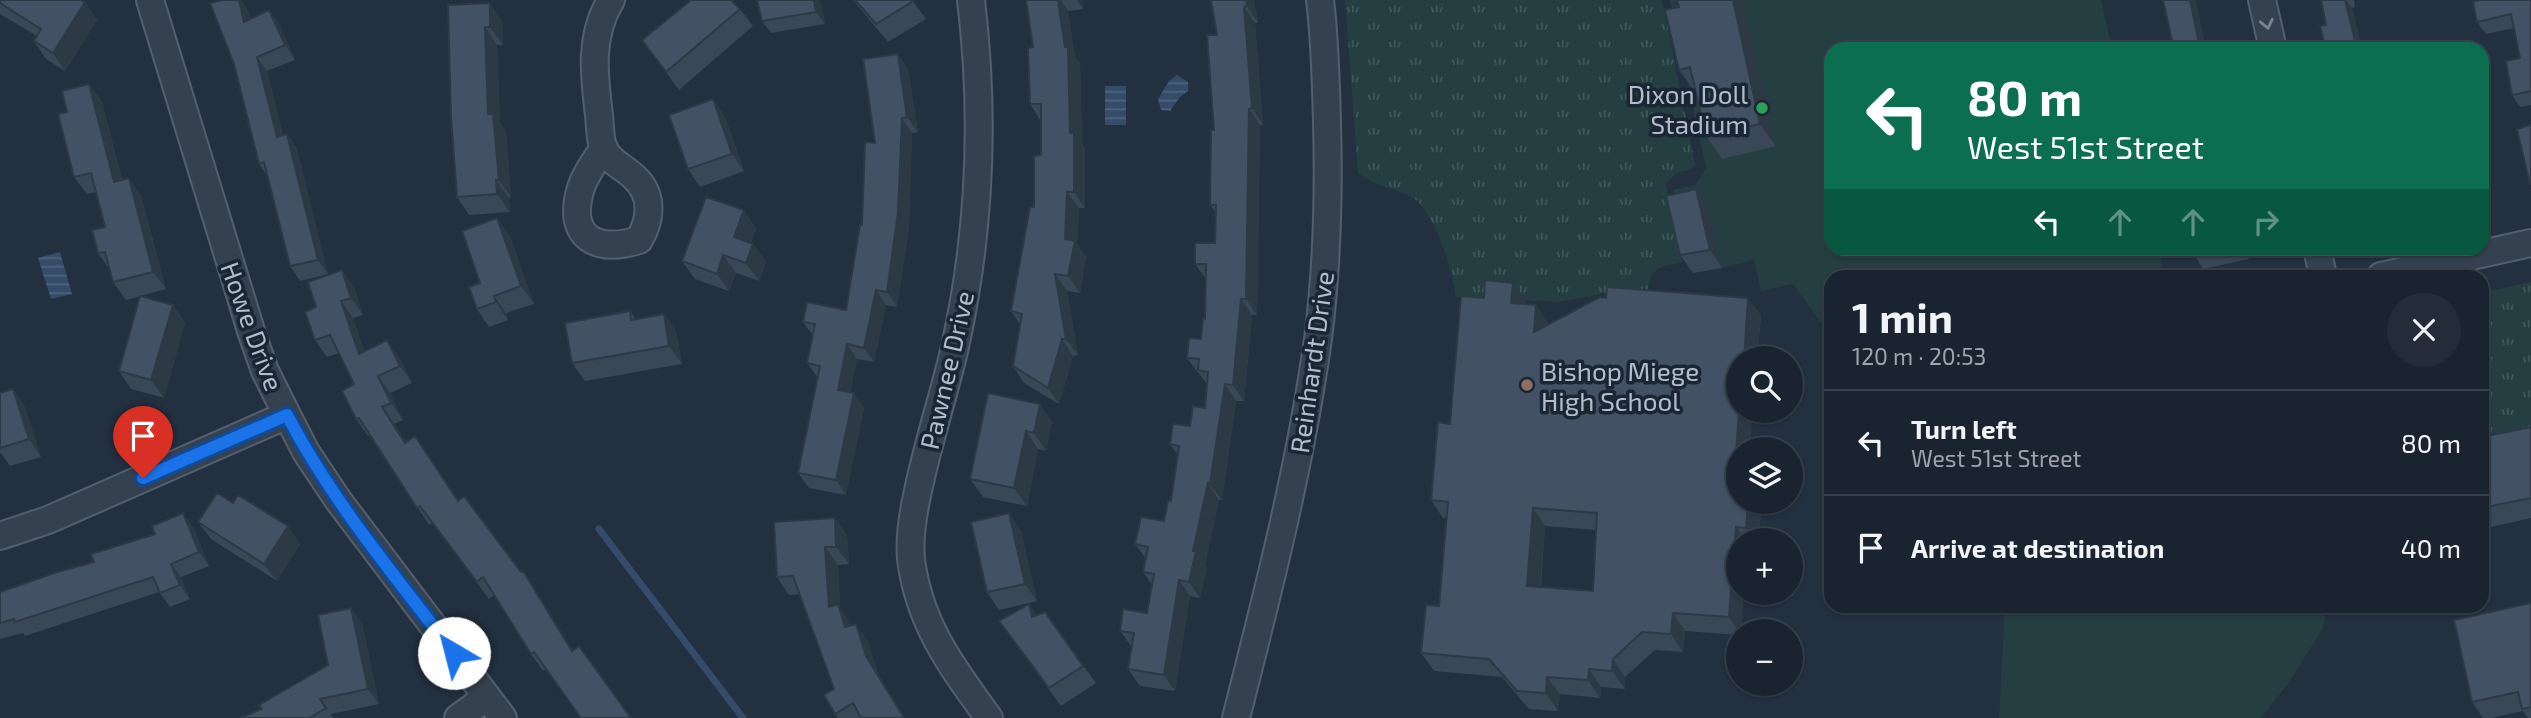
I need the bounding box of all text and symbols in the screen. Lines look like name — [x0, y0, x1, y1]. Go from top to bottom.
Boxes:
one-way arrow — [2259, 18, 2274, 30]
text: 80 m — [1967, 67, 2082, 126]
icon: left — [1852, 70, 1943, 161]
place label: Dixon Doll Stadium — [1628, 78, 1748, 139]
marker: Dixon Doll Stadium — [1754, 100, 1770, 116]
text: West 51st Street — [1967, 127, 2204, 165]
icon: left — [2028, 203, 2066, 241]
icon: ahead — [2101, 203, 2139, 241]
icon: ahead — [2174, 203, 2212, 241]
icon: right — [2247, 203, 2285, 241]
street label: Howe Drive — [215, 257, 291, 395]
street label: Reinhardt Drive — [1283, 269, 1339, 455]
street label: Pawnee Drive — [913, 288, 979, 452]
text: 1 min — [1852, 291, 1953, 341]
button: close — [2387, 293, 2461, 367]
text: 120 m · 20:53 — [1852, 342, 1986, 370]
map controls — [1726, 346, 1803, 696]
button: search — [1726, 346, 1803, 423]
place label: Bishop Miege High School — [1541, 355, 1699, 416]
marker: Bishop Miege High School — [1519, 377, 1535, 393]
pin — [113, 406, 173, 478]
text: Turn left — [1911, 413, 2017, 444]
icon: arrive — [124, 417, 162, 455]
icon: left — [1852, 424, 1890, 462]
text: 80 m — [2401, 427, 2461, 458]
button: layers — [1726, 437, 1803, 514]
text: West 51st Street — [1911, 444, 2081, 472]
button: + — [1726, 528, 1803, 605]
icon: arrive — [1852, 529, 1890, 567]
text: Arrive at destination — [1911, 532, 2164, 563]
text: 40 m — [2401, 532, 2461, 563]
position arrow — [417, 616, 491, 690]
button: − — [1726, 619, 1803, 696]

